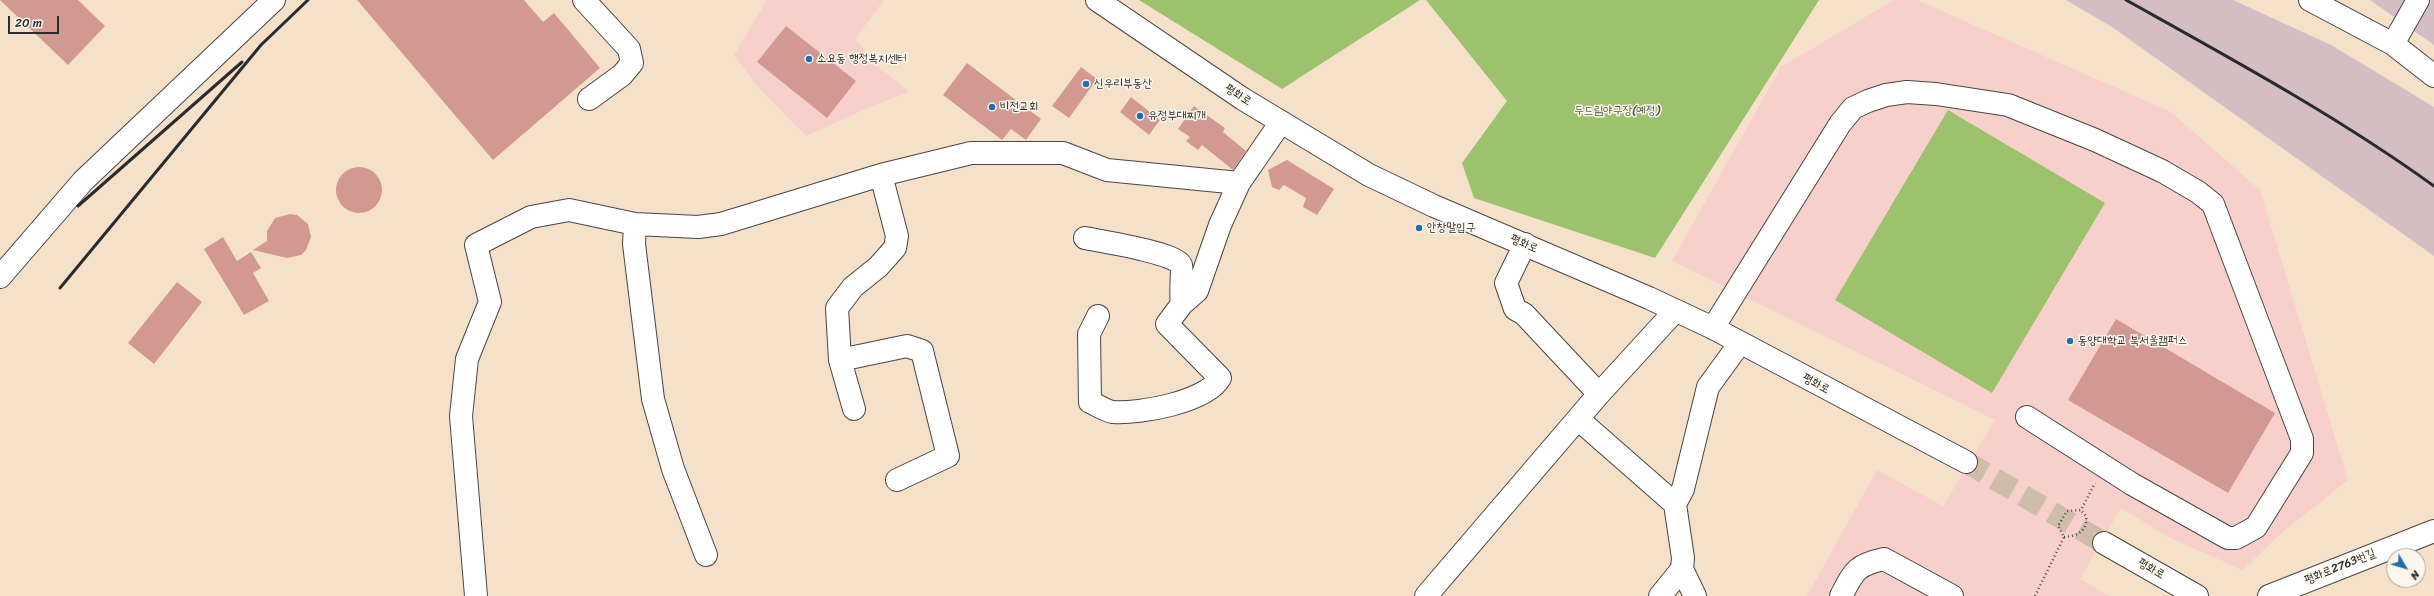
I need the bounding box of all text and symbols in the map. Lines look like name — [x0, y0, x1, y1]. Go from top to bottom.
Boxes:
scale bar — [10, 8, 61, 34]
text: 20 m — [15, 12, 42, 34]
place label: 소요동 행정복지센터 — [817, 52, 907, 66]
marker: 소요동 행정복지센터 — [804, 54, 814, 64]
place label: 신우리부동산 — [1094, 77, 1152, 91]
marker: 신우리부동산 — [1081, 79, 1091, 89]
street label: 평화로 — [1222, 81, 1254, 109]
place label: 비전교회 — [1000, 100, 1039, 114]
marker: 비전교회 — [987, 102, 997, 112]
park label: 두드림야구장(예정) — [1574, 104, 1660, 118]
place label: 유정부대찌개 — [1148, 109, 1206, 123]
marker: 유정부대찌개 — [1135, 111, 1145, 121]
place label: 안창말입구 — [1427, 221, 1475, 235]
marker: 안창말입구 — [1414, 223, 1424, 233]
street label: 평화로 — [1508, 232, 1540, 256]
place label: 동양대학교 북서울캠퍼스 — [2078, 334, 2187, 348]
marker: 동양대학교 북서울캠퍼스 — [2065, 336, 2075, 346]
street label: 평화로 — [1800, 371, 1832, 397]
street label: 평화로2763번길 — [2302, 546, 2378, 588]
north arrow — [2386, 548, 2426, 588]
street label: 평화로 — [2135, 556, 2167, 582]
text: N — [2405, 566, 2425, 584]

